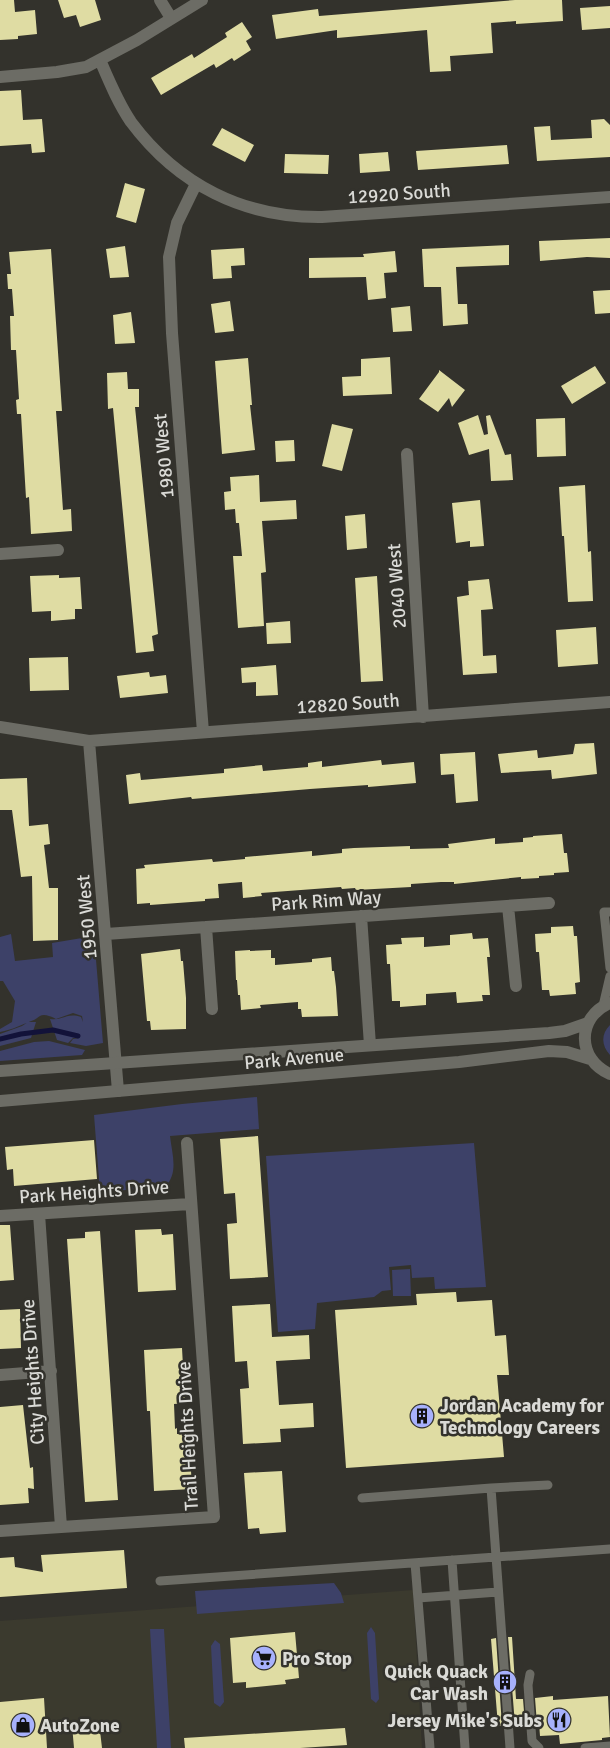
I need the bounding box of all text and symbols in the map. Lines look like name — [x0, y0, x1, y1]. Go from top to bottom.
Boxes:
street label: 12920 South — [347, 178, 451, 210]
street label: 1980 West — [148, 412, 180, 499]
street label: 2040 West — [382, 542, 412, 629]
street label: 12820 South — [296, 688, 400, 720]
street label: 1950 West — [71, 873, 103, 960]
street label: Park Rim Way — [270, 885, 382, 917]
street label: Park Avenue — [243, 1043, 345, 1075]
street label: Park Heights Drive — [18, 1175, 170, 1209]
street label: City Heights Drive — [16, 1298, 50, 1445]
street label: Trail Heights Drive — [172, 1361, 204, 1511]
place label: Jordan Academy for Technology Careers — [440, 1394, 604, 1440]
building icon: Jordan Academy for Technology Careers — [409, 1403, 435, 1429]
supermarket icon: Pro Stop — [251, 1645, 277, 1671]
place label: Pro Stop — [282, 1647, 352, 1671]
place label: Quick Quack Car Wash — [384, 1660, 488, 1706]
building icon: Quick Quack Car Wash — [492, 1669, 518, 1695]
restaurant icon: Jersey Mike's Subs — [546, 1707, 572, 1733]
place label: Jersey Mike's Subs — [388, 1709, 542, 1733]
shop icon: AutoZone — [10, 1712, 36, 1738]
place label: AutoZone — [40, 1714, 120, 1738]

